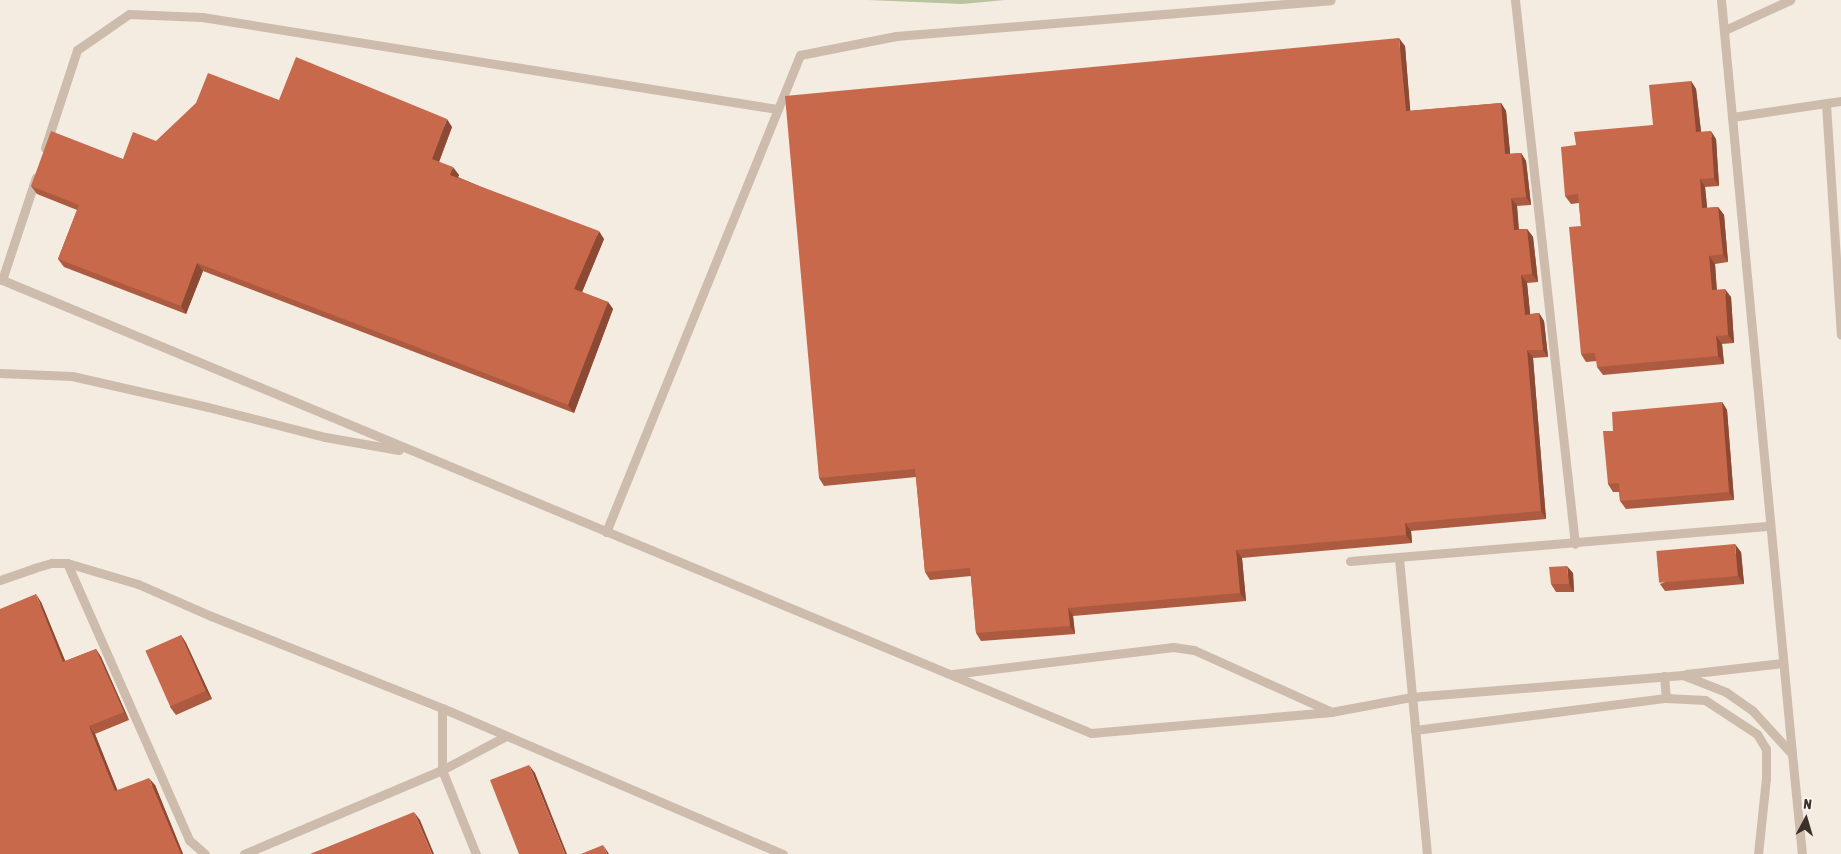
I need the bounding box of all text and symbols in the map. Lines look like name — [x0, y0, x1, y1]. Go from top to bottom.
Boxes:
north arrow — [1781, 794, 1831, 844]
text: N — [1803, 796, 1813, 812]

